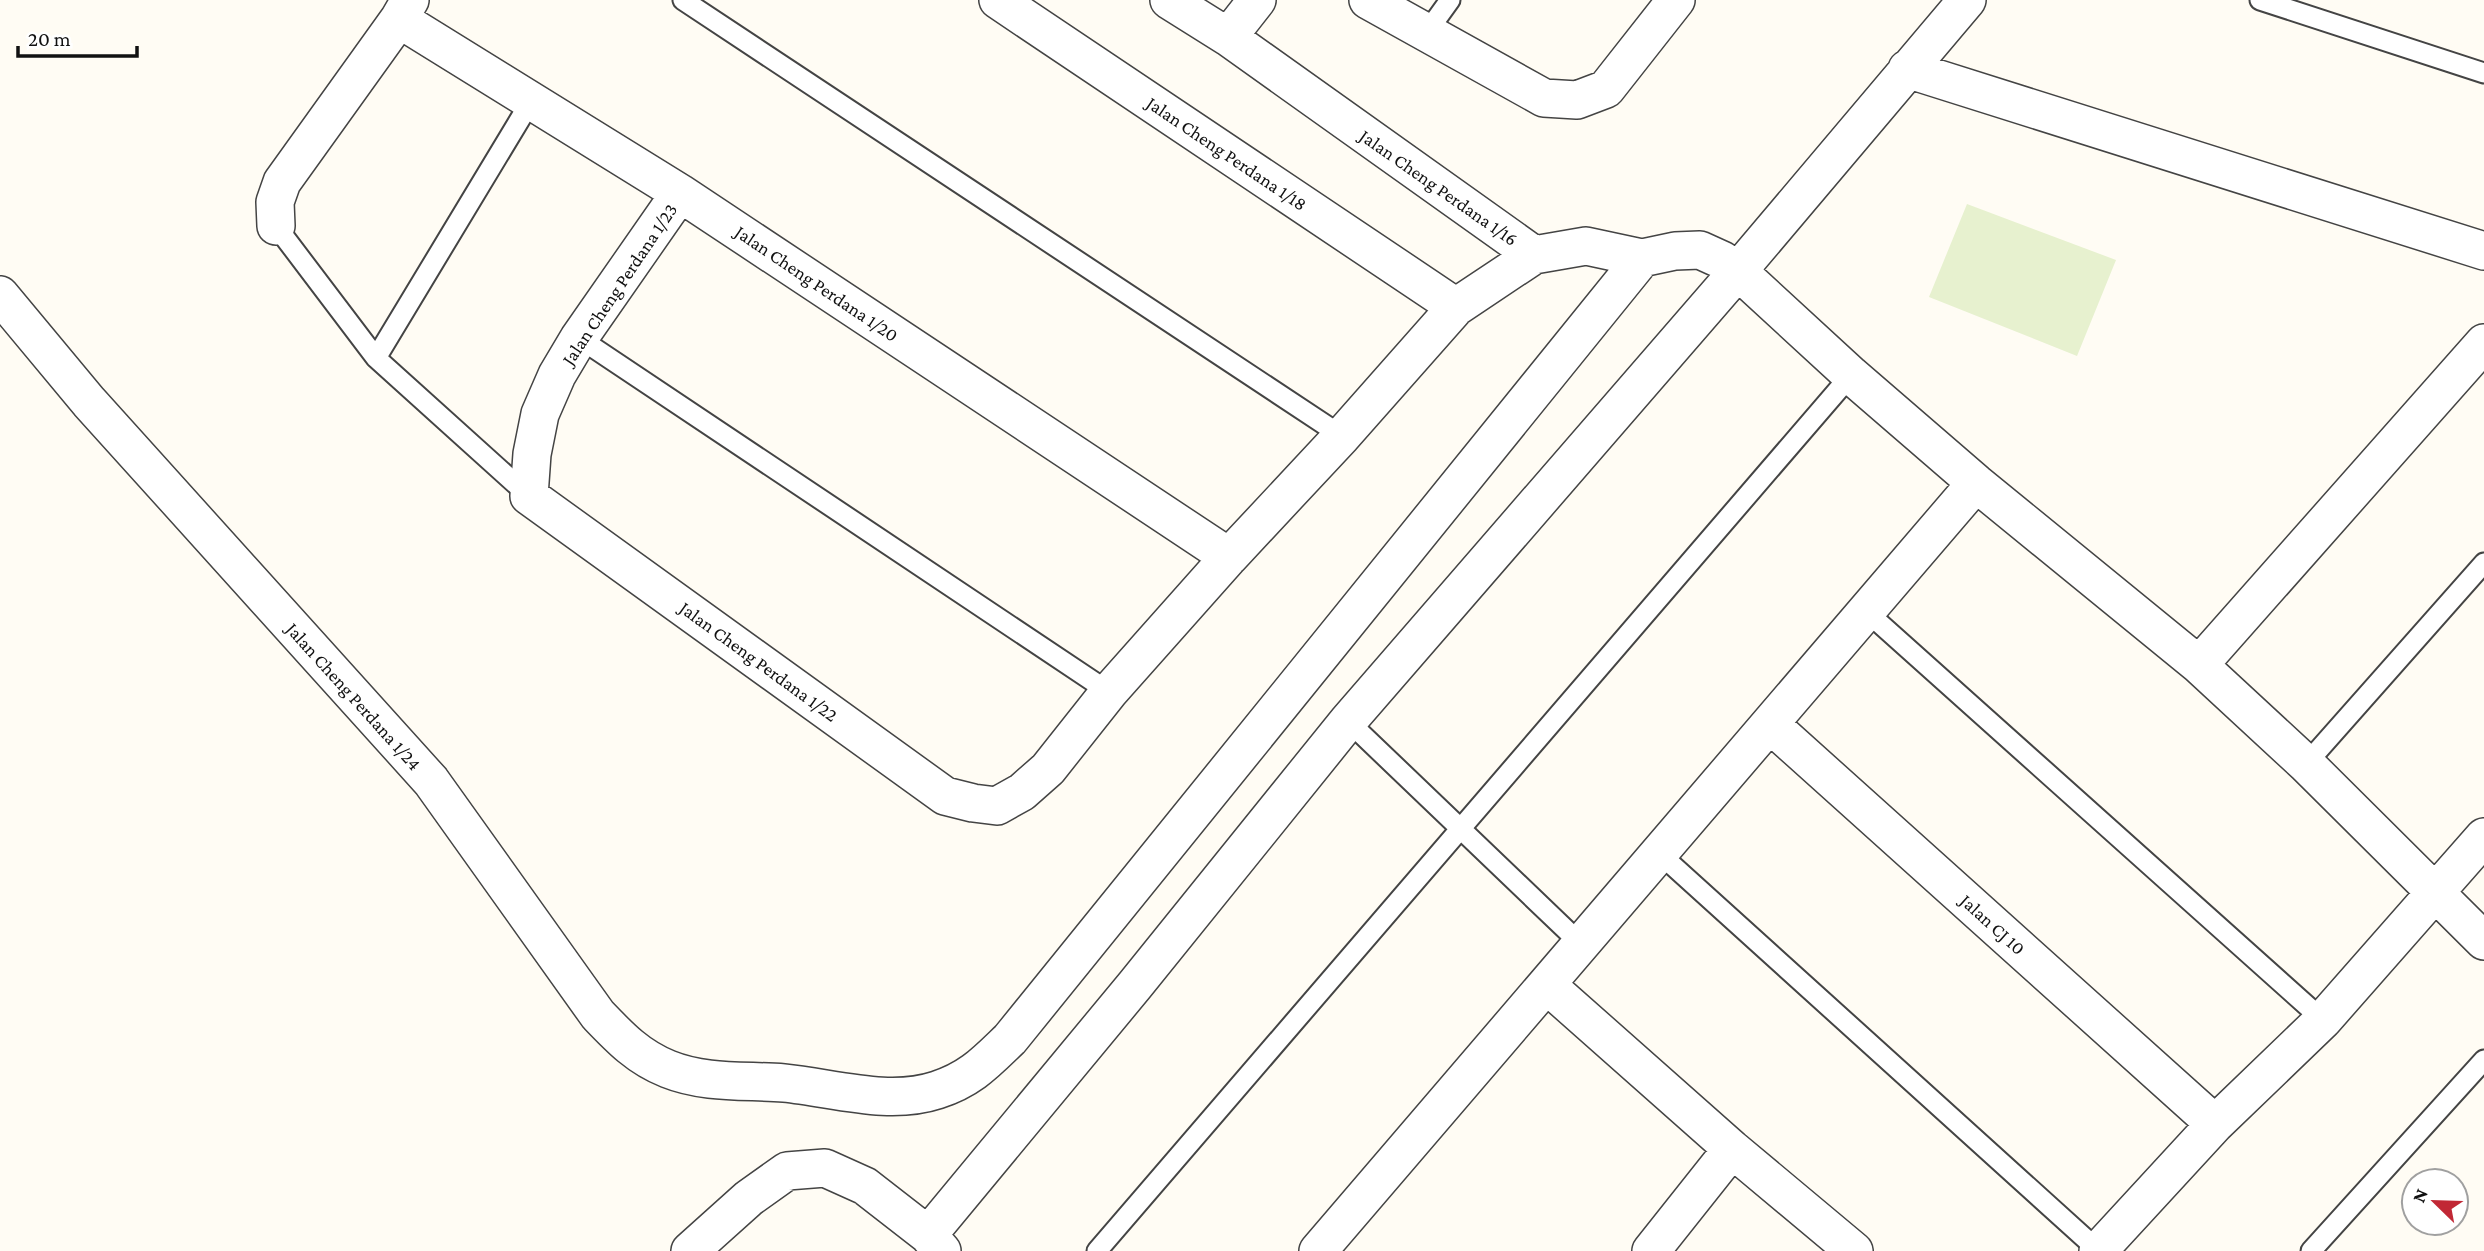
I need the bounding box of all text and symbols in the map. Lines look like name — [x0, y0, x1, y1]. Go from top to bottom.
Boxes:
scale bar — [18, 14, 136, 58]
text: 20 m — [28, 27, 71, 51]
street label: Jalan Cheng Perdana 1/18 — [1141, 91, 1311, 215]
street label: Jalan Cheng Perdana 1/16 — [1354, 124, 1522, 250]
street label: Jalan Cheng Perdana 1/23 — [556, 200, 681, 371]
street label: Jalan Cheng Perdana 1/20 — [730, 220, 902, 346]
street label: Jalan Cheng Perdana 1/22 — [674, 596, 842, 726]
street label: Jalan Cheng Perdana 1/24 — [281, 617, 425, 774]
street label: Jalan CJ 10 — [1955, 889, 2029, 959]
north arrow — [2400, 1167, 2470, 1237]
text: N — [2408, 1185, 2432, 1206]

